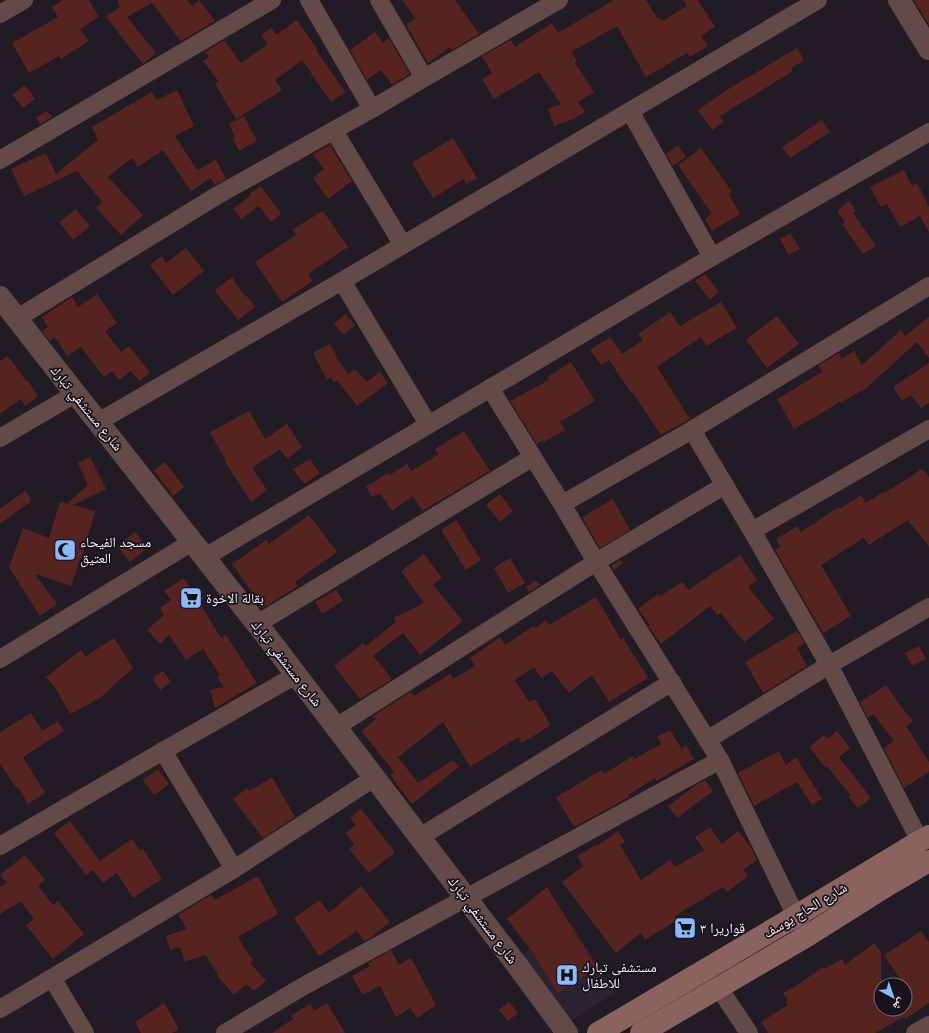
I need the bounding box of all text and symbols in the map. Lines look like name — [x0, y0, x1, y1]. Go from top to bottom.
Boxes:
street label: شارع مستشفي تبارك — [45, 362, 126, 456]
place label: مسجد الفيحاء العتيق — [80, 534, 151, 568]
mosque icon: مسجد الفيحاء العتيق — [52, 537, 78, 563]
supermarket icon: بقالة الاخوة — [178, 585, 204, 611]
place label: بقالة الاخوة — [206, 590, 264, 607]
street label: شارع مستشفي تبارك — [246, 617, 326, 712]
street label: شارع مستشفي تبارك — [442, 873, 521, 969]
street label: شارع الحاج يوسف — [760, 879, 851, 943]
supermarket icon: قواريرا ٣ — [672, 915, 698, 941]
place label: قواريرا ٣ — [700, 920, 745, 937]
place label: مستشفى تبارك للاطفال — [582, 959, 657, 992]
hospital icon: مستشفى تبارك للاطفال — [554, 962, 580, 988]
north arrow — [873, 977, 913, 1017]
text: ش — [890, 995, 908, 1013]

